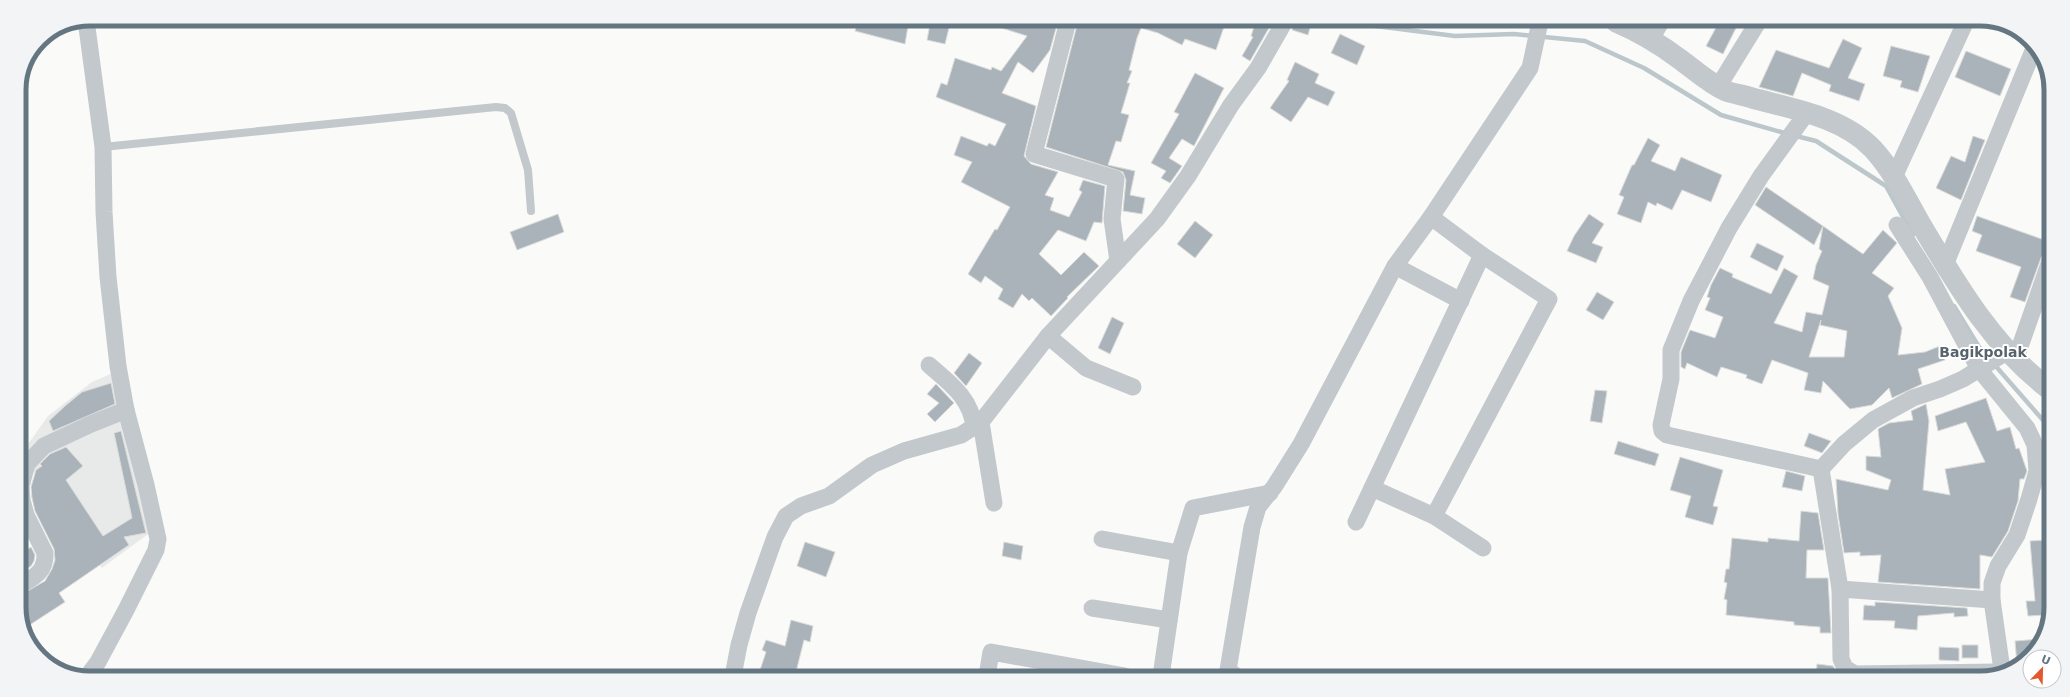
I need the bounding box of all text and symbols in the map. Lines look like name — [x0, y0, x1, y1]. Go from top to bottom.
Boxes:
district label: Bagikpolak — [1939, 344, 2027, 360]
north arrow — [2022, 649, 2062, 689]
text: U — [2039, 653, 2052, 668]

